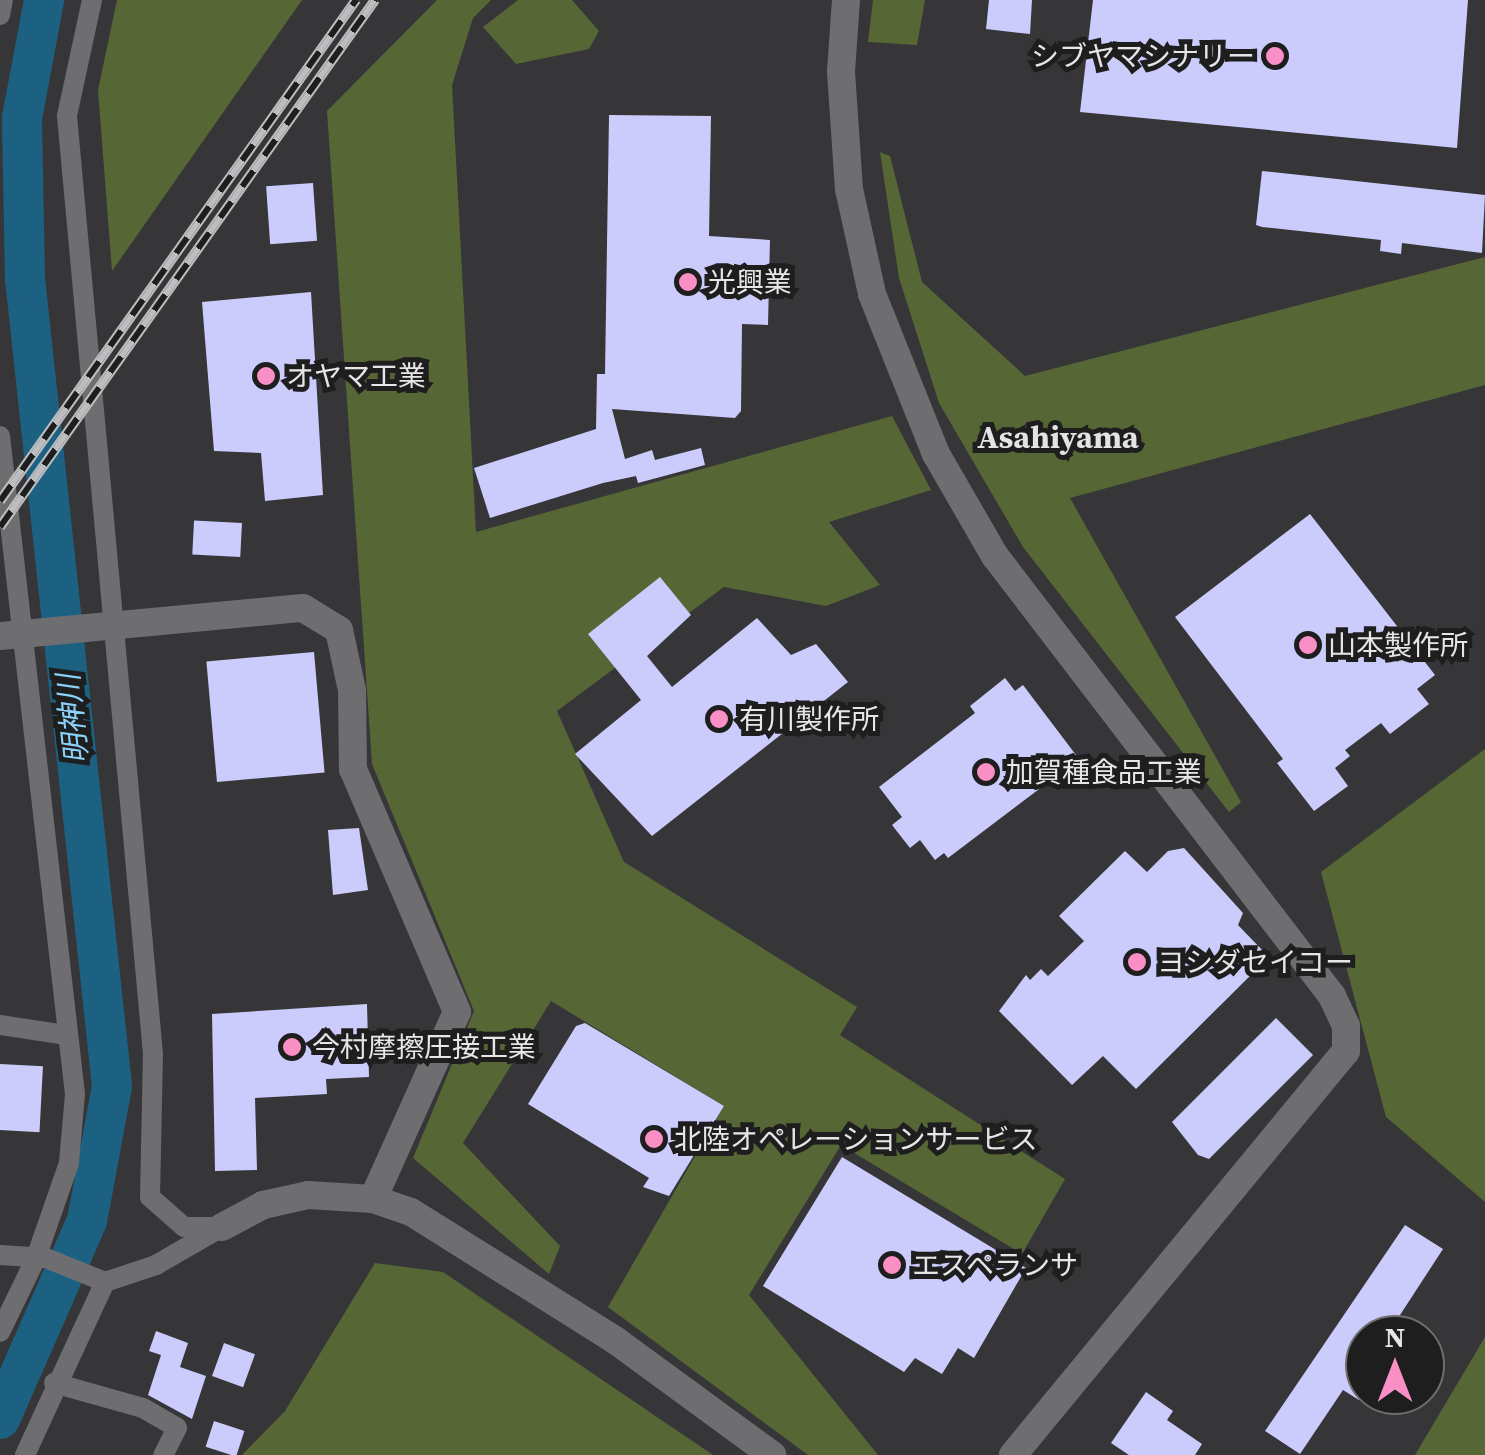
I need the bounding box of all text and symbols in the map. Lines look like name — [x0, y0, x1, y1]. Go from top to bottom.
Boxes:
place label: シブヤマシナリー — [1031, 39, 1255, 73]
marker: シブヤマシナリー — [1264, 45, 1286, 67]
place label: 光興業 — [708, 265, 792, 299]
marker: 光興業 — [677, 271, 699, 293]
place label: オヤマ工業 — [286, 359, 426, 393]
marker: オヤマ工業 — [255, 365, 277, 387]
district label: Asahiyama — [977, 418, 1139, 456]
place label: 山本製作所 — [1328, 628, 1468, 662]
marker: 山本製作所 — [1297, 634, 1319, 656]
water label: 明神川 — [50, 672, 96, 766]
place label: 有川製作所 — [739, 702, 879, 736]
marker: 有川製作所 — [708, 708, 730, 730]
place label: 加賀種食品工業 — [1006, 755, 1202, 789]
marker: 加賀種食品工業 — [975, 761, 997, 783]
place label: ヨシダセイコー — [1157, 945, 1353, 979]
marker: ヨシダセイコー — [1126, 951, 1148, 973]
place label: 今村摩擦圧接工業 — [312, 1030, 536, 1064]
marker: 今村摩擦圧接工業 — [281, 1036, 303, 1058]
place label: 北陸オペレーションサービス — [674, 1122, 1038, 1156]
marker: 北陸オペレーションサービス — [643, 1128, 665, 1150]
place label: エスペランサ — [912, 1248, 1080, 1282]
marker: エスペランサ — [881, 1254, 903, 1276]
north arrow — [1345, 1315, 1445, 1415]
text: N — [1385, 1318, 1405, 1356]

